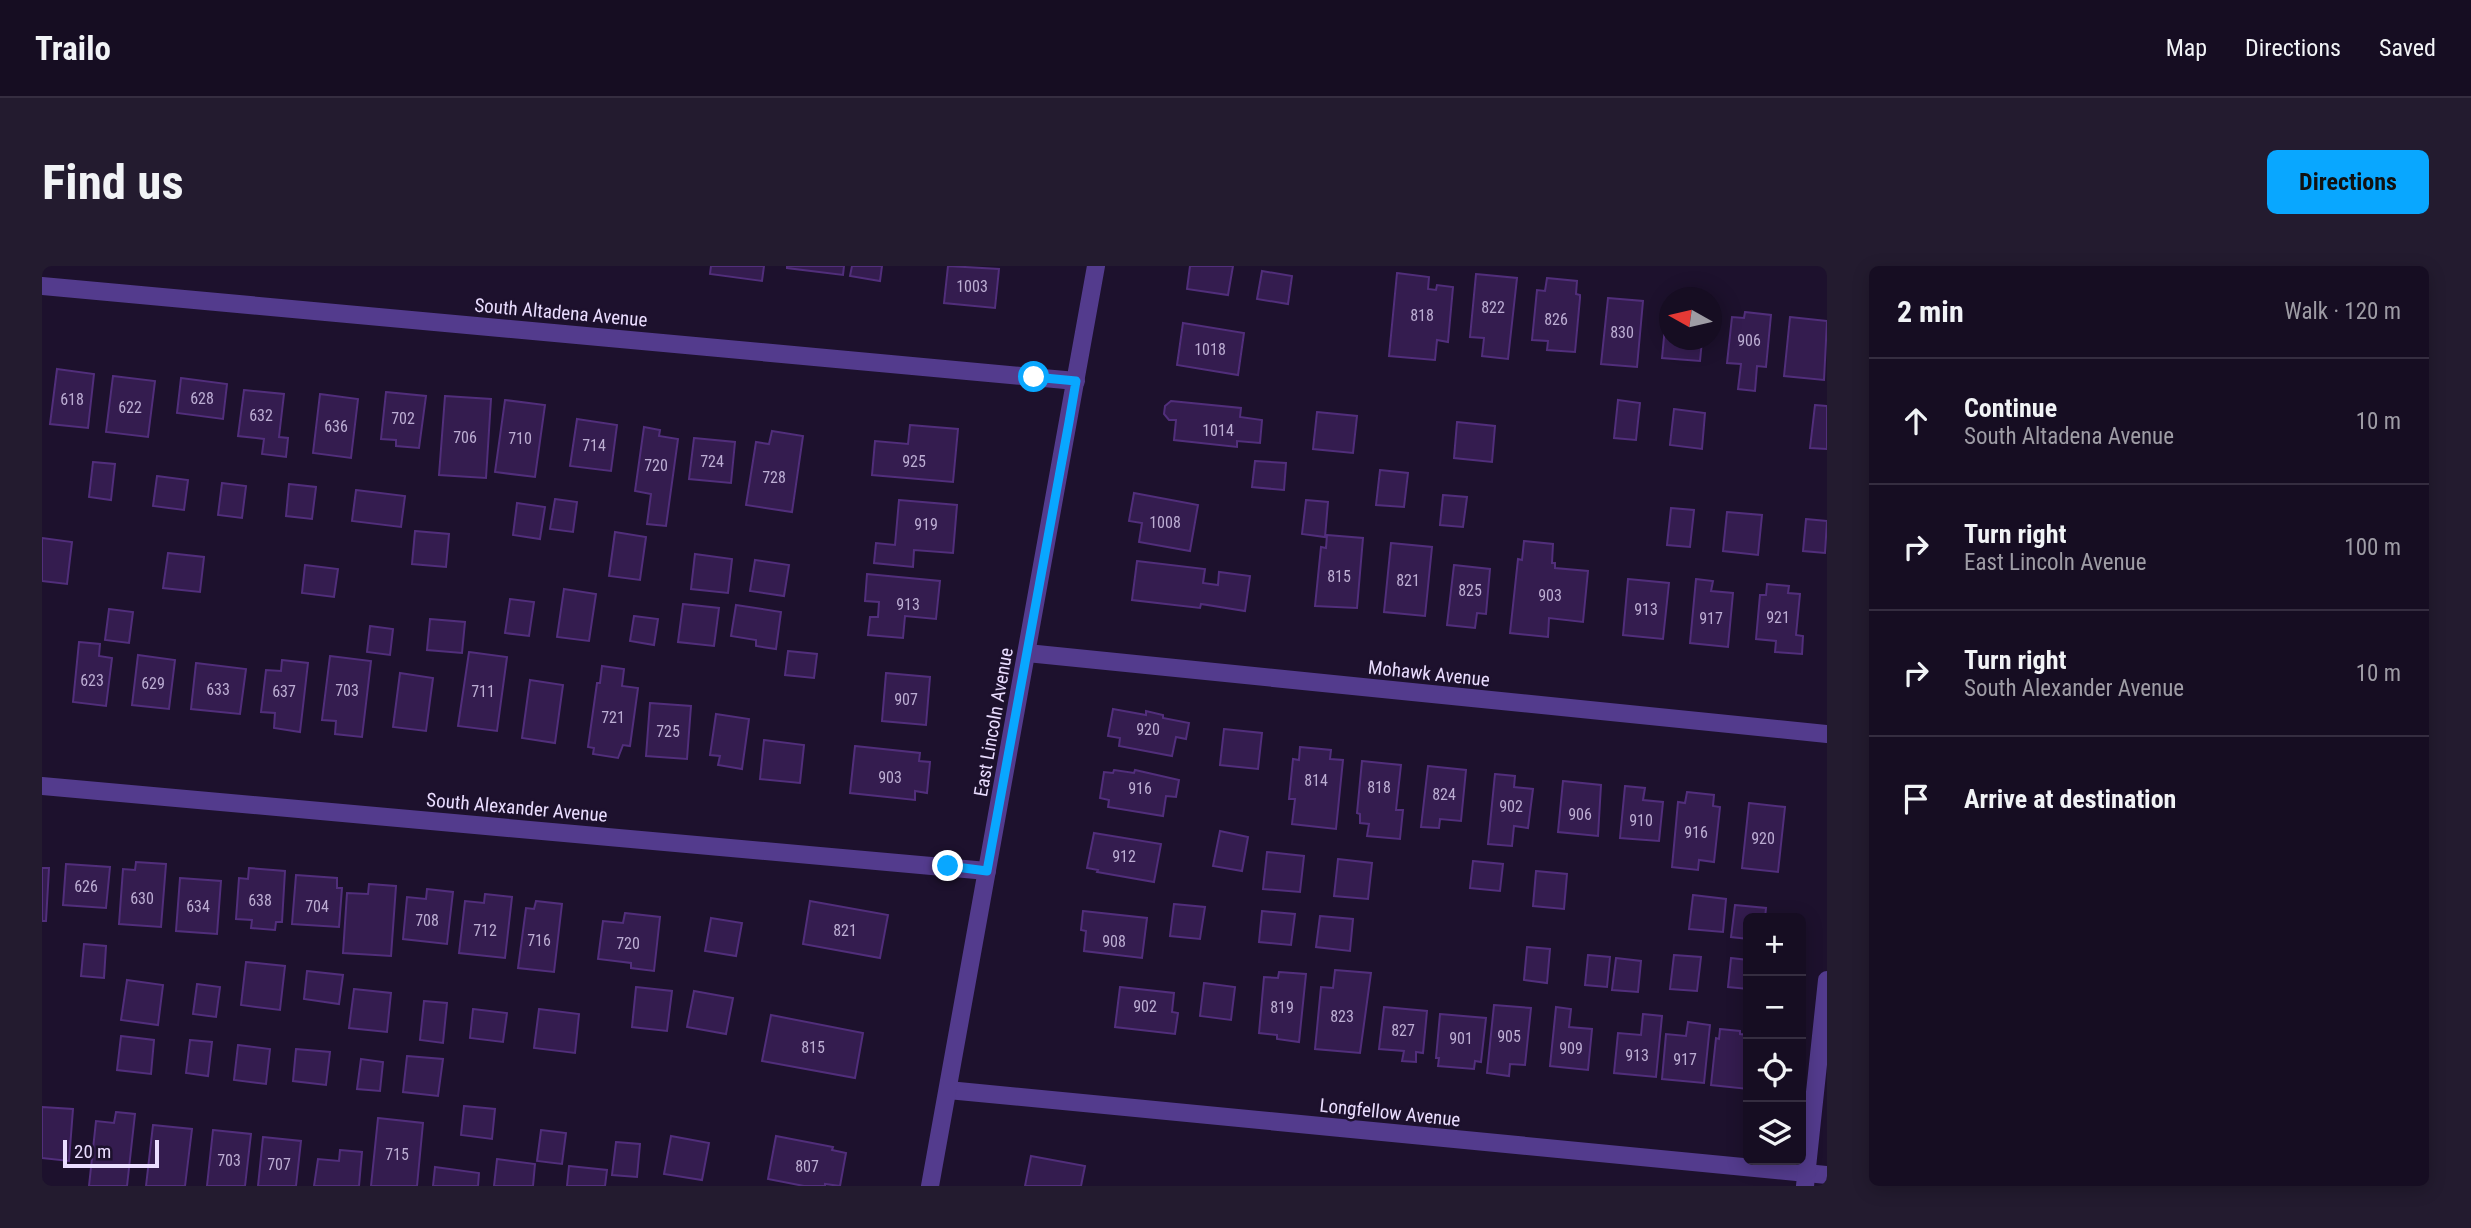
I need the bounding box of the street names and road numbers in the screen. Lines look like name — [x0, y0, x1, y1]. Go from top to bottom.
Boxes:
street label: South Altadena Avenue — [474, 293, 648, 332]
street label: East Lincoln Avenue — [969, 646, 1018, 798]
street label: Mohawk Avenue — [1367, 656, 1491, 691]
street label: South Alexander Avenue — [425, 788, 609, 827]
street label: Longfellow Avenue — [1318, 1094, 1462, 1131]

